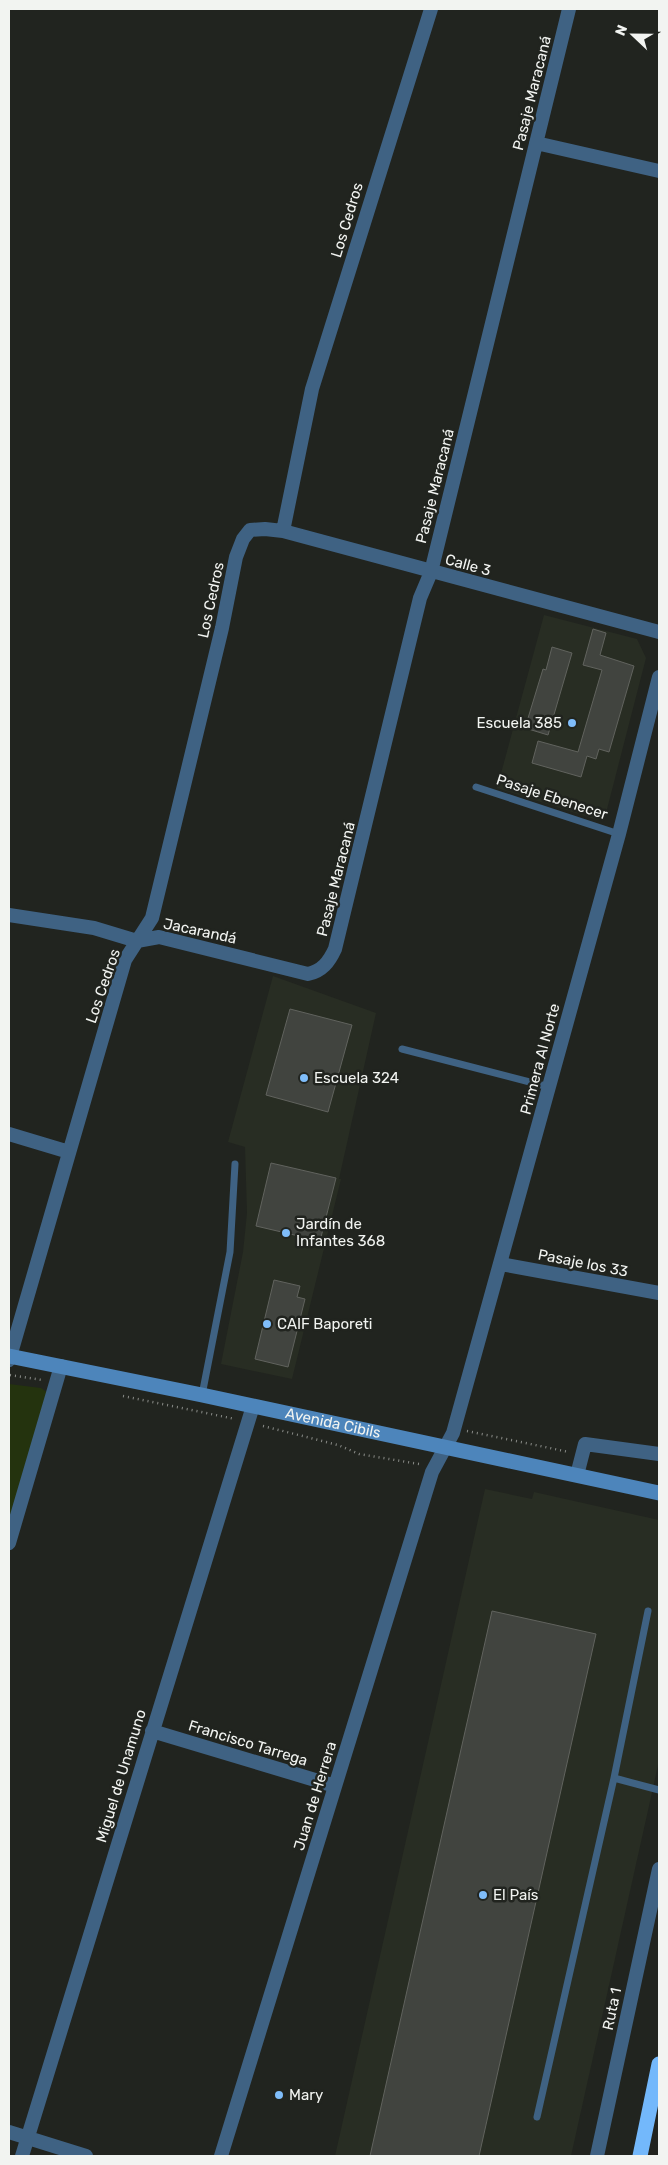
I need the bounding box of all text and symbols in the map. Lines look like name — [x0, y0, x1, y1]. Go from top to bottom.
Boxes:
north arrow — [608, 10, 658, 60]
text: N — [612, 22, 631, 38]
street label: Pasaje Maracaná — [509, 34, 555, 152]
street label: Los Cedros — [327, 180, 367, 260]
street label: Pasaje Maracaná — [412, 427, 458, 545]
street label: Calle 3 — [443, 550, 493, 580]
street label: Los Cedros — [194, 560, 228, 640]
place label: Escuela 385 — [476, 714, 562, 732]
marker: Escuela 385 — [566, 717, 578, 729]
street label: Pasaje Ebenecer — [494, 771, 610, 824]
street label: Pasaje Maracaná — [313, 820, 359, 938]
street label: Jacarandá — [162, 914, 238, 948]
street label: Los Cedros — [82, 946, 124, 1026]
street label: Primera Al Norte — [517, 1002, 563, 1116]
place label: Escuela 324 — [314, 1069, 399, 1087]
marker: Escuela 324 — [298, 1072, 310, 1084]
place label: Jardín de Infantes 368 — [296, 1215, 385, 1250]
marker: Jardín de Infantes 368 — [280, 1227, 292, 1239]
street label: Pasaje los 33 — [536, 1245, 630, 1281]
place label: CAIF Baporeti — [277, 1315, 372, 1333]
marker: CAIF Baporeti — [261, 1318, 273, 1330]
street label: Avenida Cibils — [284, 1404, 383, 1442]
street label: Miguel de Unamuno — [92, 1707, 150, 1845]
street label: Francisco Tarrega — [186, 1716, 310, 1770]
street label: Juan de Herrera — [290, 1739, 340, 1853]
place label: El País — [493, 1886, 539, 1904]
marker: El País — [477, 1889, 489, 1901]
street label: Ruta 1 — [599, 1986, 625, 2032]
place label: Mary — [289, 2086, 323, 2104]
marker: Mary — [273, 2089, 285, 2101]

